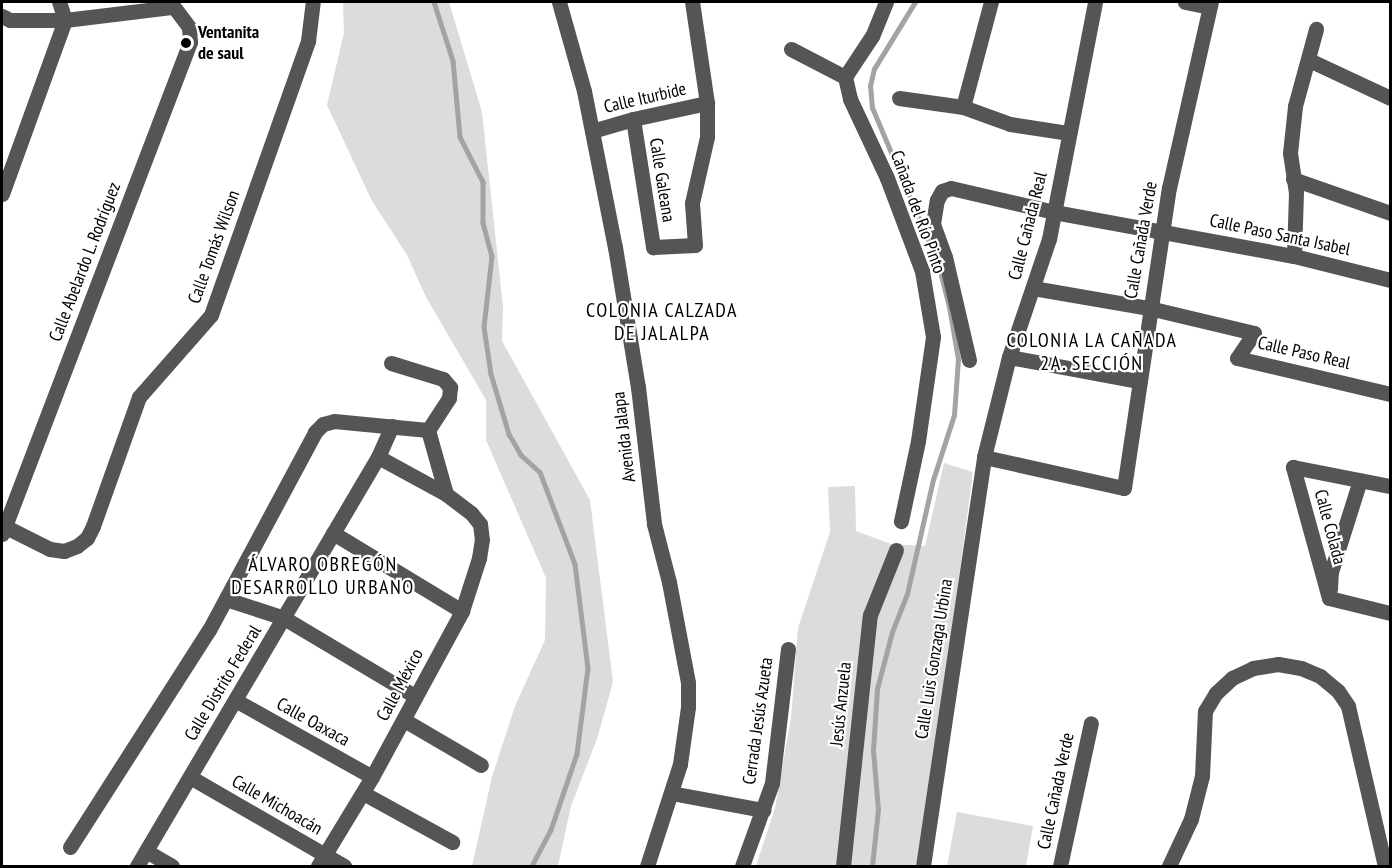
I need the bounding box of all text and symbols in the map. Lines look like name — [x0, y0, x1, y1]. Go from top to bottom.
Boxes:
place label: Ventanita de saul — [198, 22, 259, 64]
marker: Ventanita de saul — [179, 36, 193, 50]
street label: Calle Iturbide — [602, 78, 688, 118]
street label: Calle Galeana — [645, 136, 679, 224]
street label: Cañada del Río Pinto — [886, 148, 950, 276]
street label: Calle Cañada Real — [1004, 170, 1052, 282]
street label: Calle Abelardo L. Rodríguez — [44, 179, 126, 345]
street label: Calle Cañada Verde — [1120, 180, 1162, 300]
street label: Calle Tomás Wilson — [183, 187, 245, 307]
street label: Calle Paso Santa Isabel — [1208, 210, 1352, 260]
district label: COLONIA CALZADA DE JALALPA — [586, 298, 738, 345]
district label: COLONIA LA CAÑADA 2A. SECCIÓN — [1006, 328, 1178, 375]
street label: Calle Paso Real — [1256, 332, 1352, 374]
street label: Avenida Jalapa — [608, 391, 640, 483]
street label: Calle Colada — [1310, 487, 1350, 567]
district label: ÁLVARO OBREGÓN DESARROLLO URBANO — [231, 553, 415, 600]
street label: Calle Luis Gonzaga Urbina — [911, 577, 957, 741]
street label: Calle Distrito Federal — [180, 621, 266, 745]
street label: Calle México — [372, 645, 428, 725]
street label: Cerrada Jesús Azueta — [738, 656, 778, 786]
street label: Jesús Anzuela — [826, 661, 856, 747]
street label: Calle Oaxaca — [273, 693, 353, 751]
street label: Calle Cañada Verde — [1033, 731, 1079, 851]
street label: Calle Michoacán — [228, 770, 326, 840]

